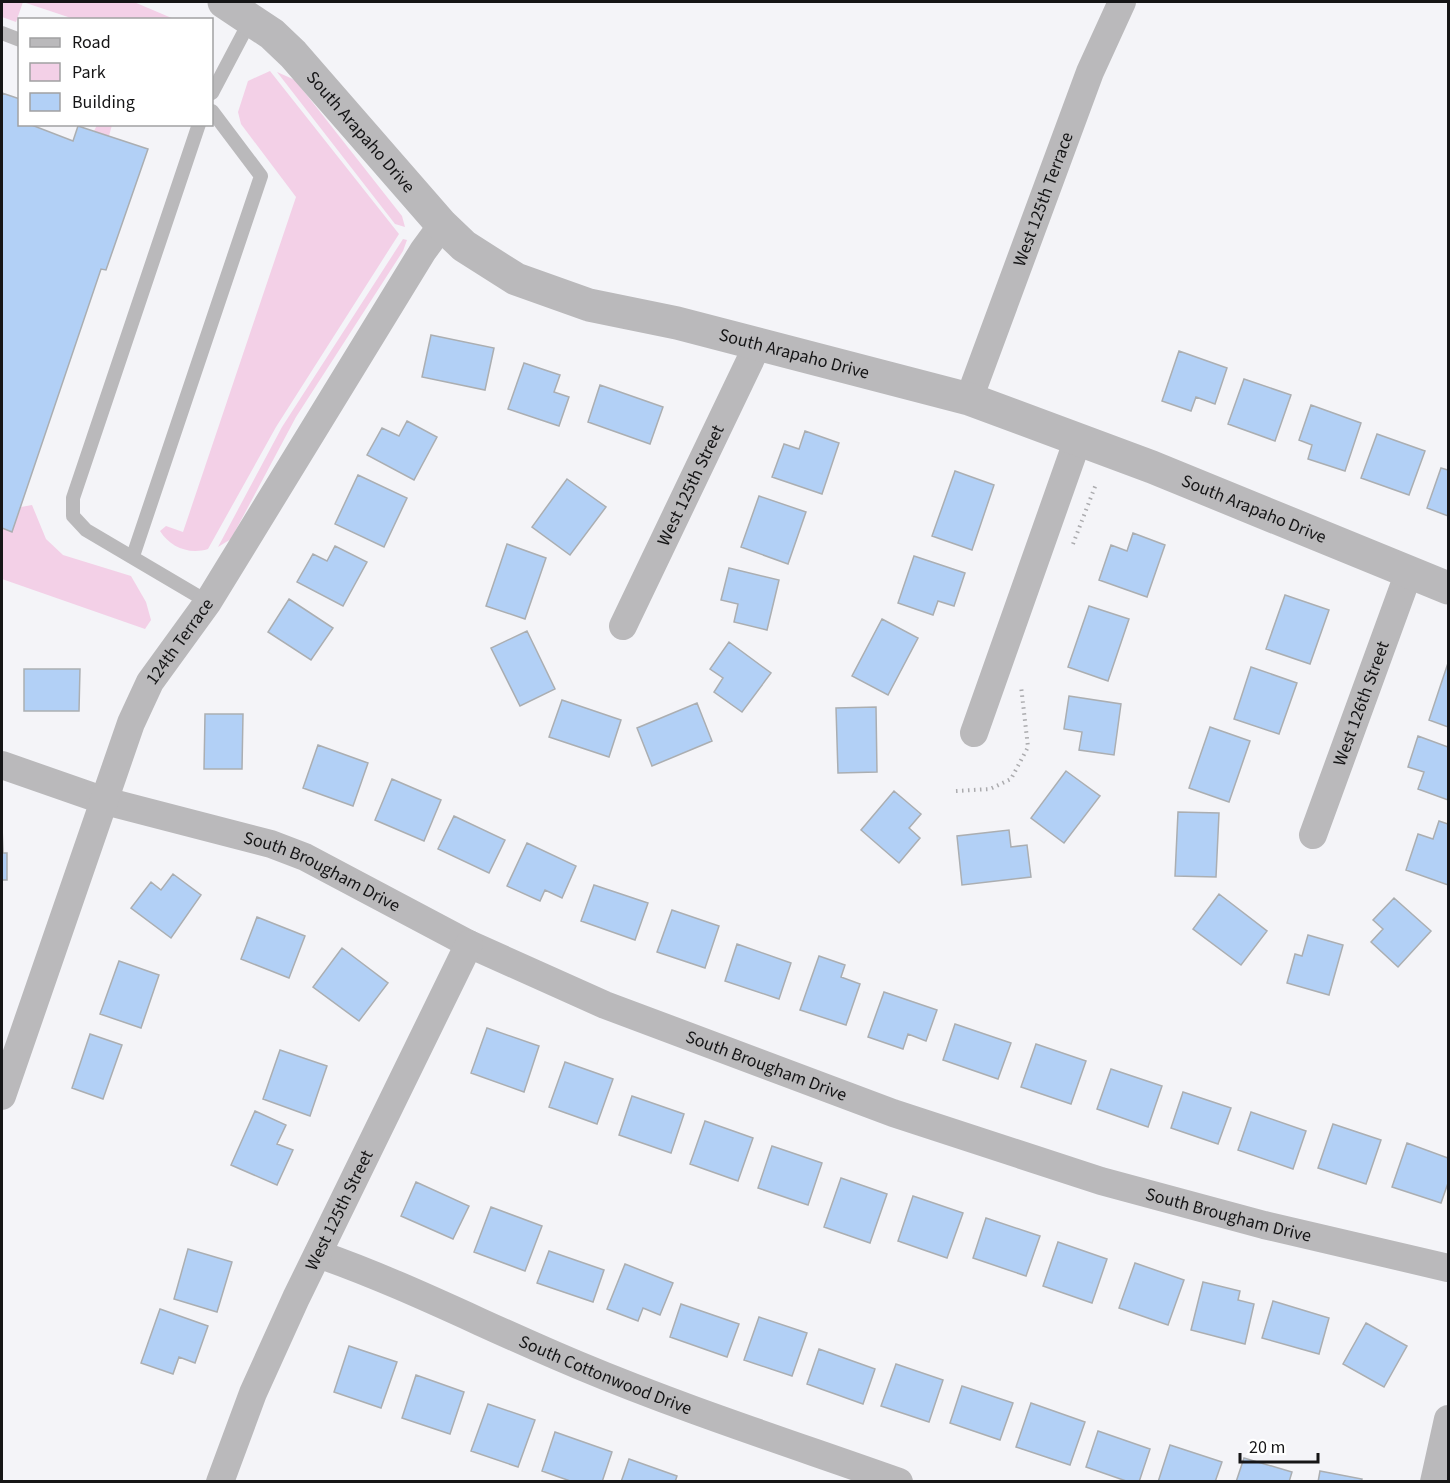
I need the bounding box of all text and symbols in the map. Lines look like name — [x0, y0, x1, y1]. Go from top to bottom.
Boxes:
legend — [18, 18, 213, 126]
text: Road — [72, 30, 111, 55]
text: Park — [72, 60, 106, 85]
street label: South Arapaho Drive — [301, 65, 421, 198]
text: Building — [72, 90, 135, 115]
street label: West 125th Terrace — [1007, 128, 1079, 270]
street label: South Arapaho Drive — [716, 322, 872, 385]
street label: West 125th Street — [651, 421, 730, 550]
street label: South Arapaho Drive — [1178, 468, 1330, 550]
street label: 124th Terrace — [139, 593, 219, 690]
street label: West 126th Street — [1327, 637, 1395, 770]
street label: South Brougham Drive — [241, 825, 405, 918]
street label: South Brougham Drive — [682, 1024, 851, 1107]
street label: West 125th Street — [299, 1146, 379, 1275]
street label: South Brougham Drive — [1143, 1181, 1314, 1248]
street label: South Cottonwood Drive — [515, 1329, 696, 1421]
scale bar — [1240, 1426, 1318, 1464]
text: 20 m — [1249, 1435, 1285, 1460]

